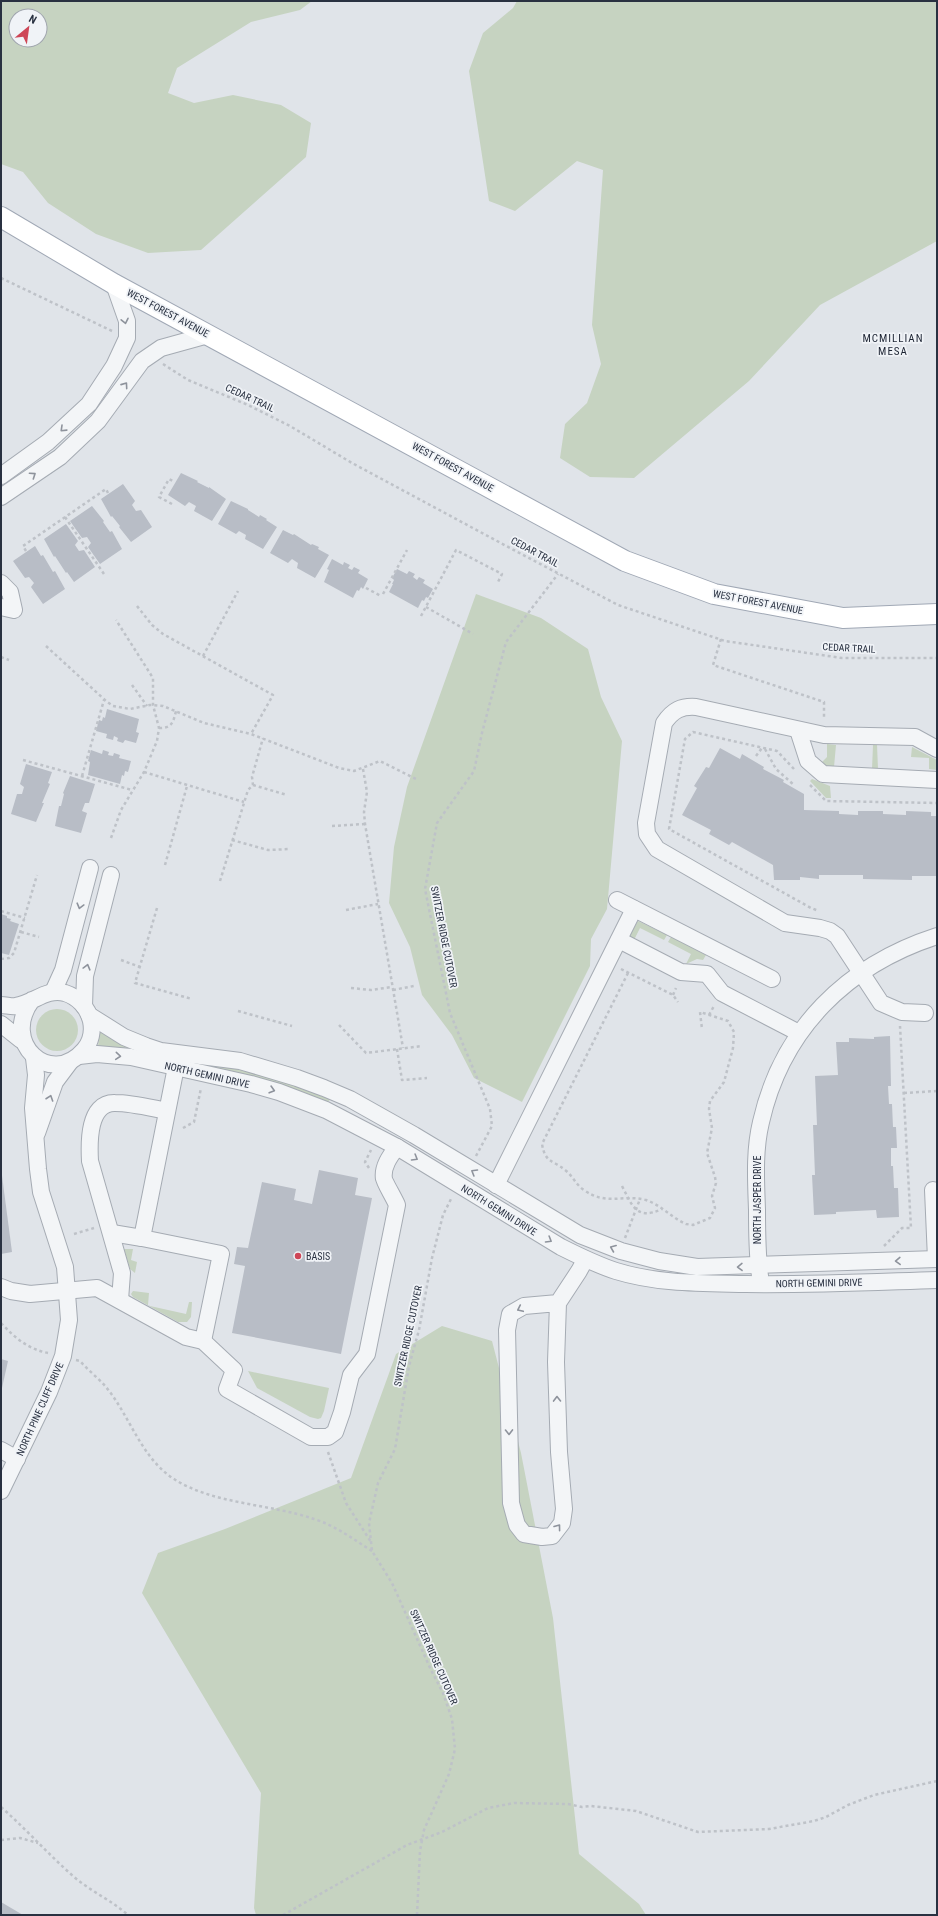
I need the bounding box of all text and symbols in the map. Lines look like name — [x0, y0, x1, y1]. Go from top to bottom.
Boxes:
north arrow — [8, 8, 48, 48]
text: N — [27, 12, 39, 27]
street label: WEST FOREST AVENUE — [125, 287, 211, 339]
one-way arrow — [121, 317, 129, 324]
district label: MCMILLIAN MESA — [862, 332, 924, 358]
one-way arrow — [120, 382, 128, 389]
street label: CEDAR TRAIL — [224, 382, 277, 414]
one-way arrow — [60, 424, 68, 431]
street label: WEST FOREST AVENUE — [410, 440, 496, 494]
one-way arrow — [29, 473, 36, 480]
street label: CEDAR TRAIL — [509, 535, 561, 569]
street label: WEST FOREST AVENUE — [712, 588, 804, 616]
street label: CEDAR TRAIL — [822, 641, 876, 655]
street label: SWITZER RIDGE CUTOVER — [429, 885, 459, 989]
one-way arrow — [77, 902, 85, 909]
one-way arrow — [82, 964, 91, 971]
one-way arrow — [115, 1052, 121, 1061]
street label: NORTH GEMINI DRIVE — [163, 1060, 251, 1090]
one-way arrow — [268, 1085, 275, 1094]
one-way arrow — [45, 1095, 53, 1102]
one-way arrow — [410, 1153, 417, 1160]
street label: NORTH JASPER DRIVE — [752, 1156, 763, 1244]
one-way arrow — [471, 1170, 478, 1177]
street label: NORTH GEMINI DRIVE — [459, 1182, 539, 1238]
one-way arrow — [545, 1235, 552, 1243]
one-way arrow — [609, 1245, 617, 1253]
marker: BASIS — [293, 1251, 303, 1261]
place label: BASIS — [306, 1251, 330, 1262]
one-way arrow — [895, 1256, 901, 1265]
one-way arrow — [737, 1263, 743, 1271]
street label: NORTH GEMINI DRIVE — [775, 1277, 863, 1289]
street label: SWITZER RIDGE CUTOVER — [392, 1284, 424, 1388]
one-way arrow — [517, 1304, 525, 1312]
street label: NORTH PINE CLIFF DRIVE — [14, 1360, 66, 1457]
one-way arrow — [553, 1396, 561, 1402]
one-way arrow — [505, 1429, 514, 1435]
one-way arrow — [554, 1525, 561, 1532]
street label: SWITZER RIDGE CUTOVER — [408, 1608, 460, 1707]

